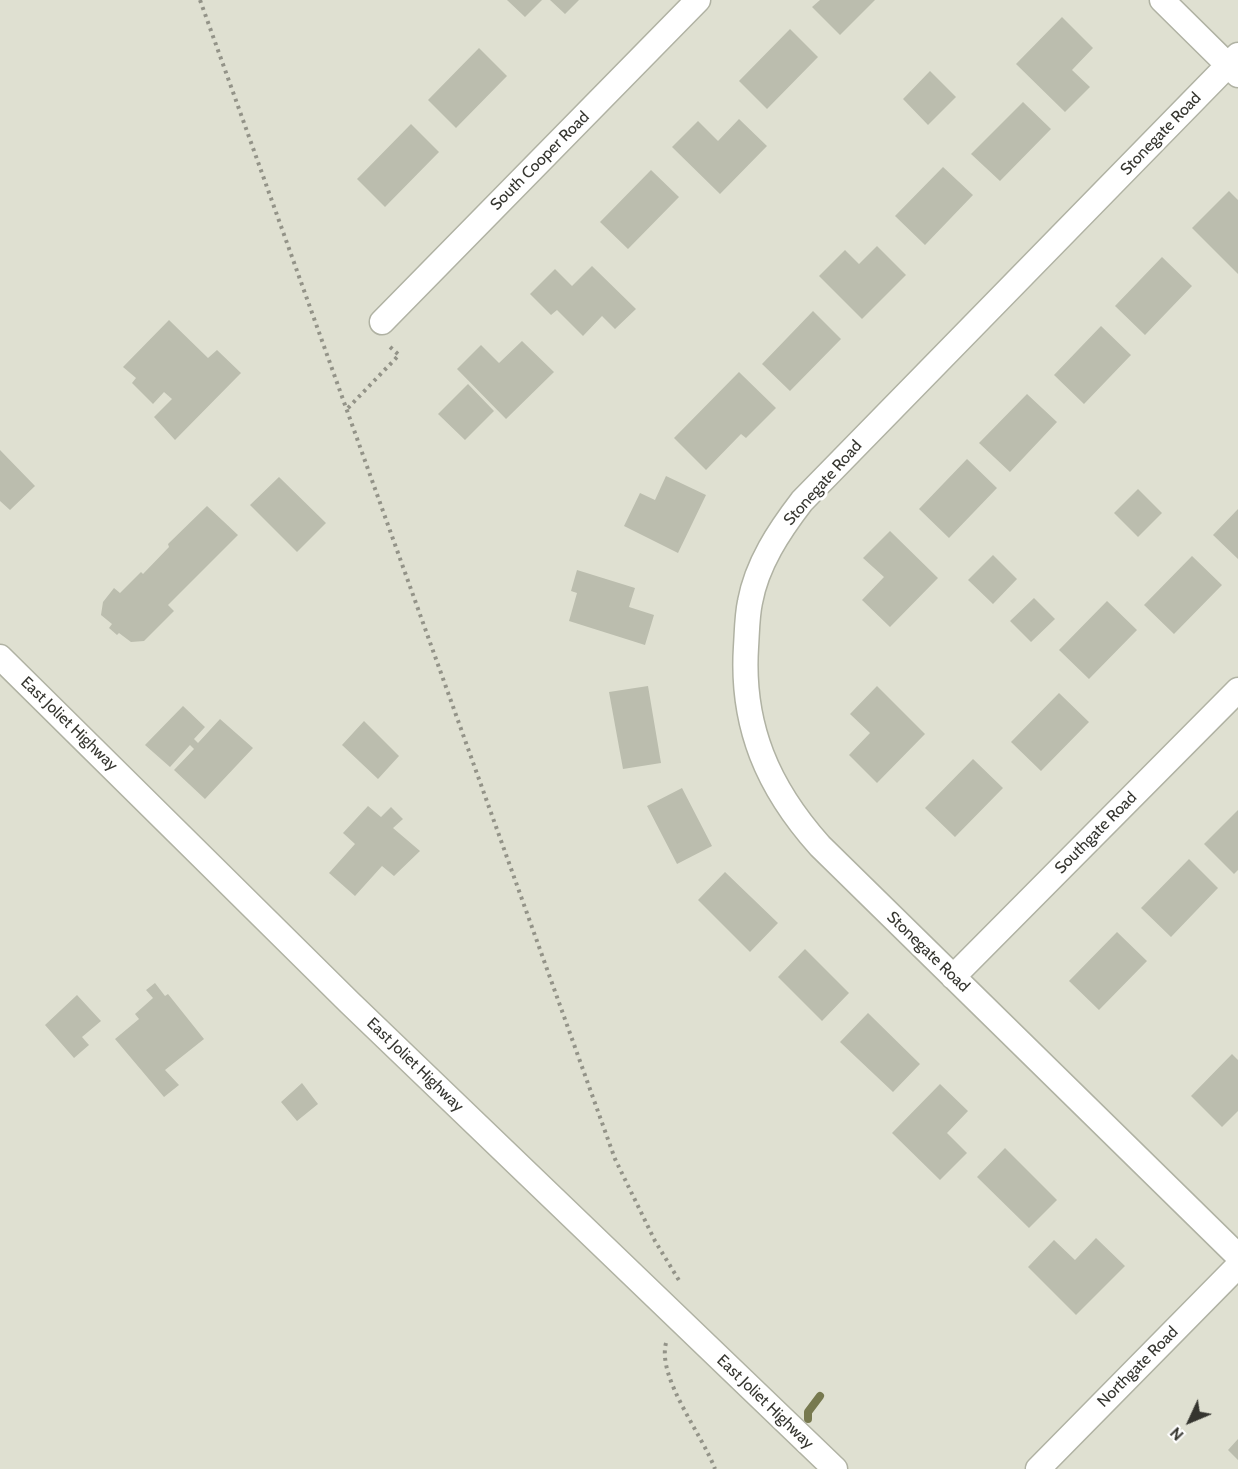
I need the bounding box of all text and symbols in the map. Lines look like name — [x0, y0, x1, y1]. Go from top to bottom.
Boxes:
street label: Stonegate Road — [1117, 89, 1205, 179]
street label: South Cooper Road — [487, 108, 593, 214]
street label: Stonegate Road — [780, 437, 866, 529]
street label: East Joliet Highway — [17, 673, 121, 775]
street label: Southgate Road — [1051, 788, 1141, 878]
street label: Stonegate Road — [883, 908, 973, 996]
street label: East Joliet Highway — [363, 1014, 467, 1116]
street label: Northgate Road — [1094, 1323, 1182, 1411]
street label: East Joliet Highway — [713, 1351, 817, 1453]
north arrow — [1160, 1391, 1220, 1451]
text: N — [1166, 1423, 1187, 1445]

